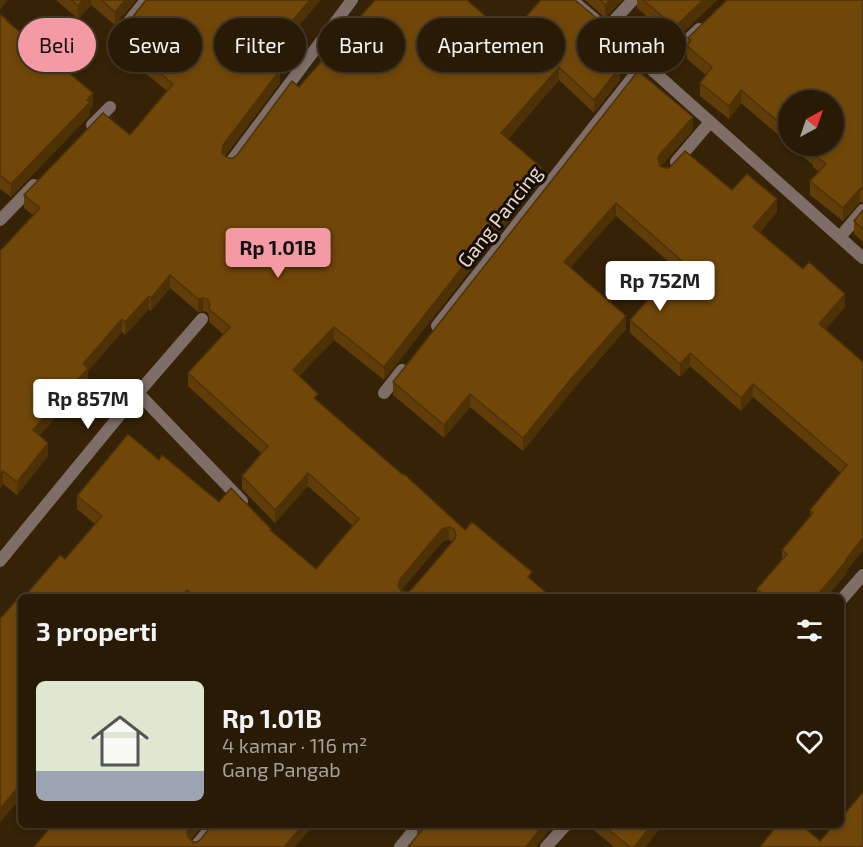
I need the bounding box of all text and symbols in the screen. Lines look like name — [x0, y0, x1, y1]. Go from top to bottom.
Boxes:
chip: Beli — [18, 18, 96, 72]
chip: Sewa — [108, 18, 202, 72]
chip: Filter — [214, 18, 306, 72]
chip: Baru — [318, 18, 405, 72]
chip: Apartemen — [417, 18, 565, 72]
chip: Rumah — [577, 18, 686, 72]
north arrow — [778, 90, 844, 156]
map controls — [778, 90, 844, 156]
street label: Gang Pancing — [452, 160, 546, 272]
pin: Rp 1.01B — [216, 228, 340, 279]
text: Rp 1.01B — [240, 235, 316, 259]
pin: Rp 752M — [605, 261, 715, 312]
text: Rp 752M — [620, 268, 700, 292]
pin: Rp 857M — [33, 379, 143, 430]
text: Rp 857M — [47, 386, 129, 410]
icon: filters — [793, 614, 826, 647]
text: 3 properti — [36, 615, 157, 646]
text: Rp 1.01B — [222, 702, 322, 733]
icon: home — [84, 705, 156, 777]
icon: heart — [793, 725, 826, 758]
text: 4 kamar · 116 m² — [222, 733, 367, 757]
text: Gang Pangab — [222, 757, 341, 781]

